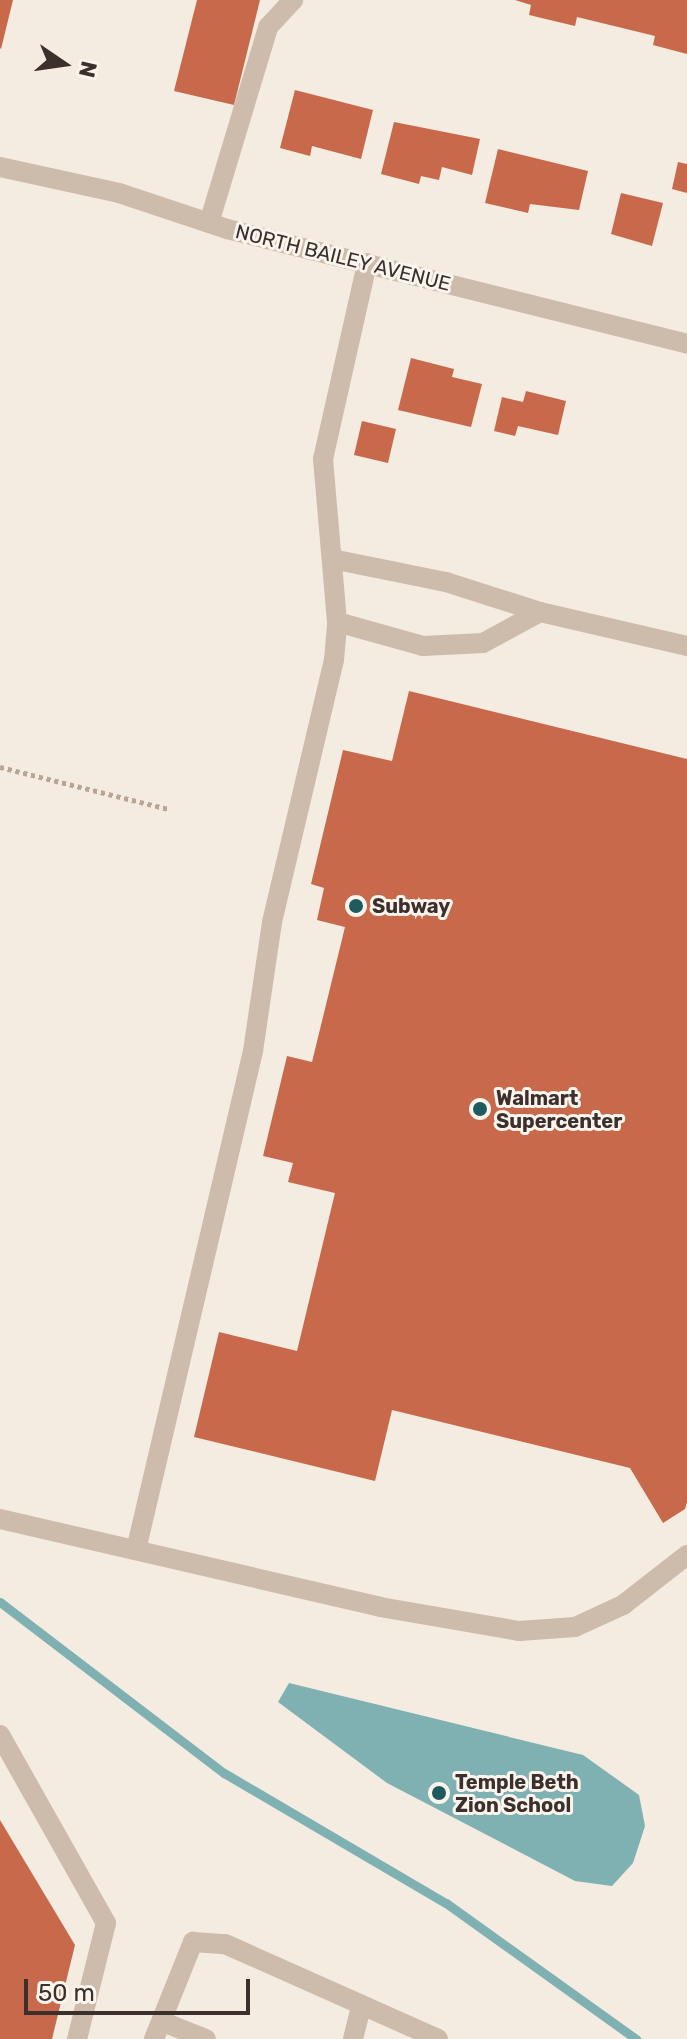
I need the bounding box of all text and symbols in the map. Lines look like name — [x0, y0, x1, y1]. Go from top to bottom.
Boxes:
north arrow — [24, 24, 104, 104]
text: N — [73, 59, 103, 80]
street label: NORTH BAILEY AVENUE — [232, 219, 454, 297]
place label: Subway — [372, 894, 450, 918]
marker: Subway — [347, 897, 365, 915]
place label: Walmart Supercenter — [496, 1086, 622, 1133]
marker: Walmart Supercenter — [471, 1100, 489, 1118]
place label: Temple Beth Zion School — [455, 1770, 579, 1817]
marker: Temple Beth Zion School — [430, 1784, 448, 1802]
scale bar — [28, 1963, 254, 2013]
text: 50 m — [38, 1979, 95, 2007]

